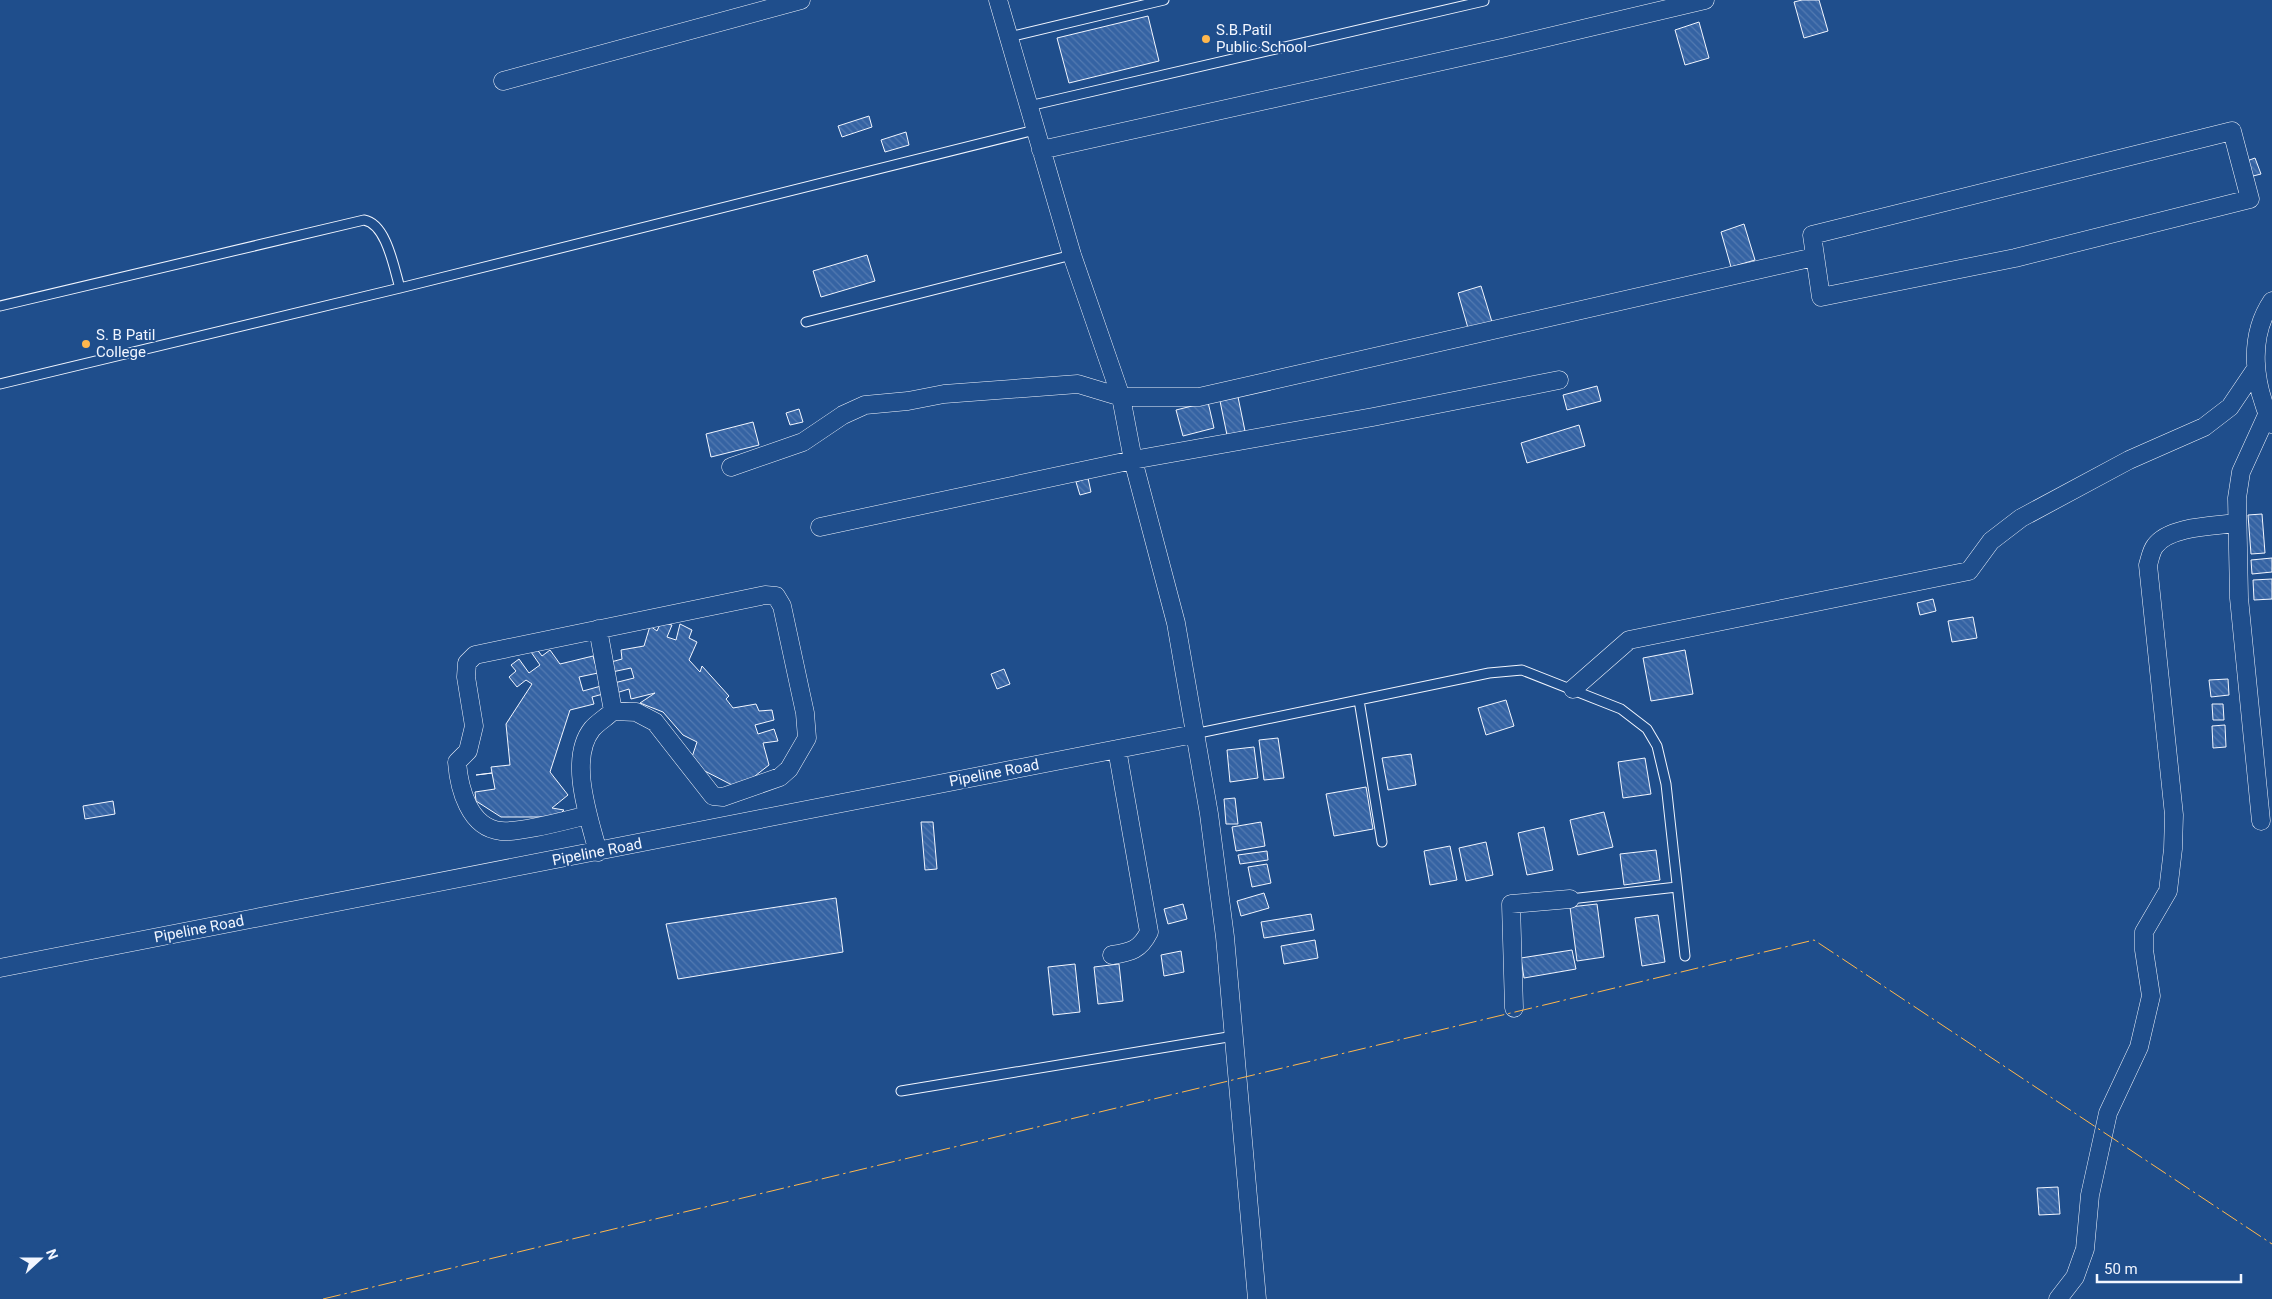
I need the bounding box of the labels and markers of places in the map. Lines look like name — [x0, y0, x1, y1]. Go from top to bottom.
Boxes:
place label: S.B.Patil Public School — [1216, 21, 1307, 56]
marker: S.B.Patil Public School — [1200, 33, 1212, 45]
place label: S. B Patil College — [96, 326, 155, 361]
marker: S. B Patil College — [80, 338, 92, 350]

